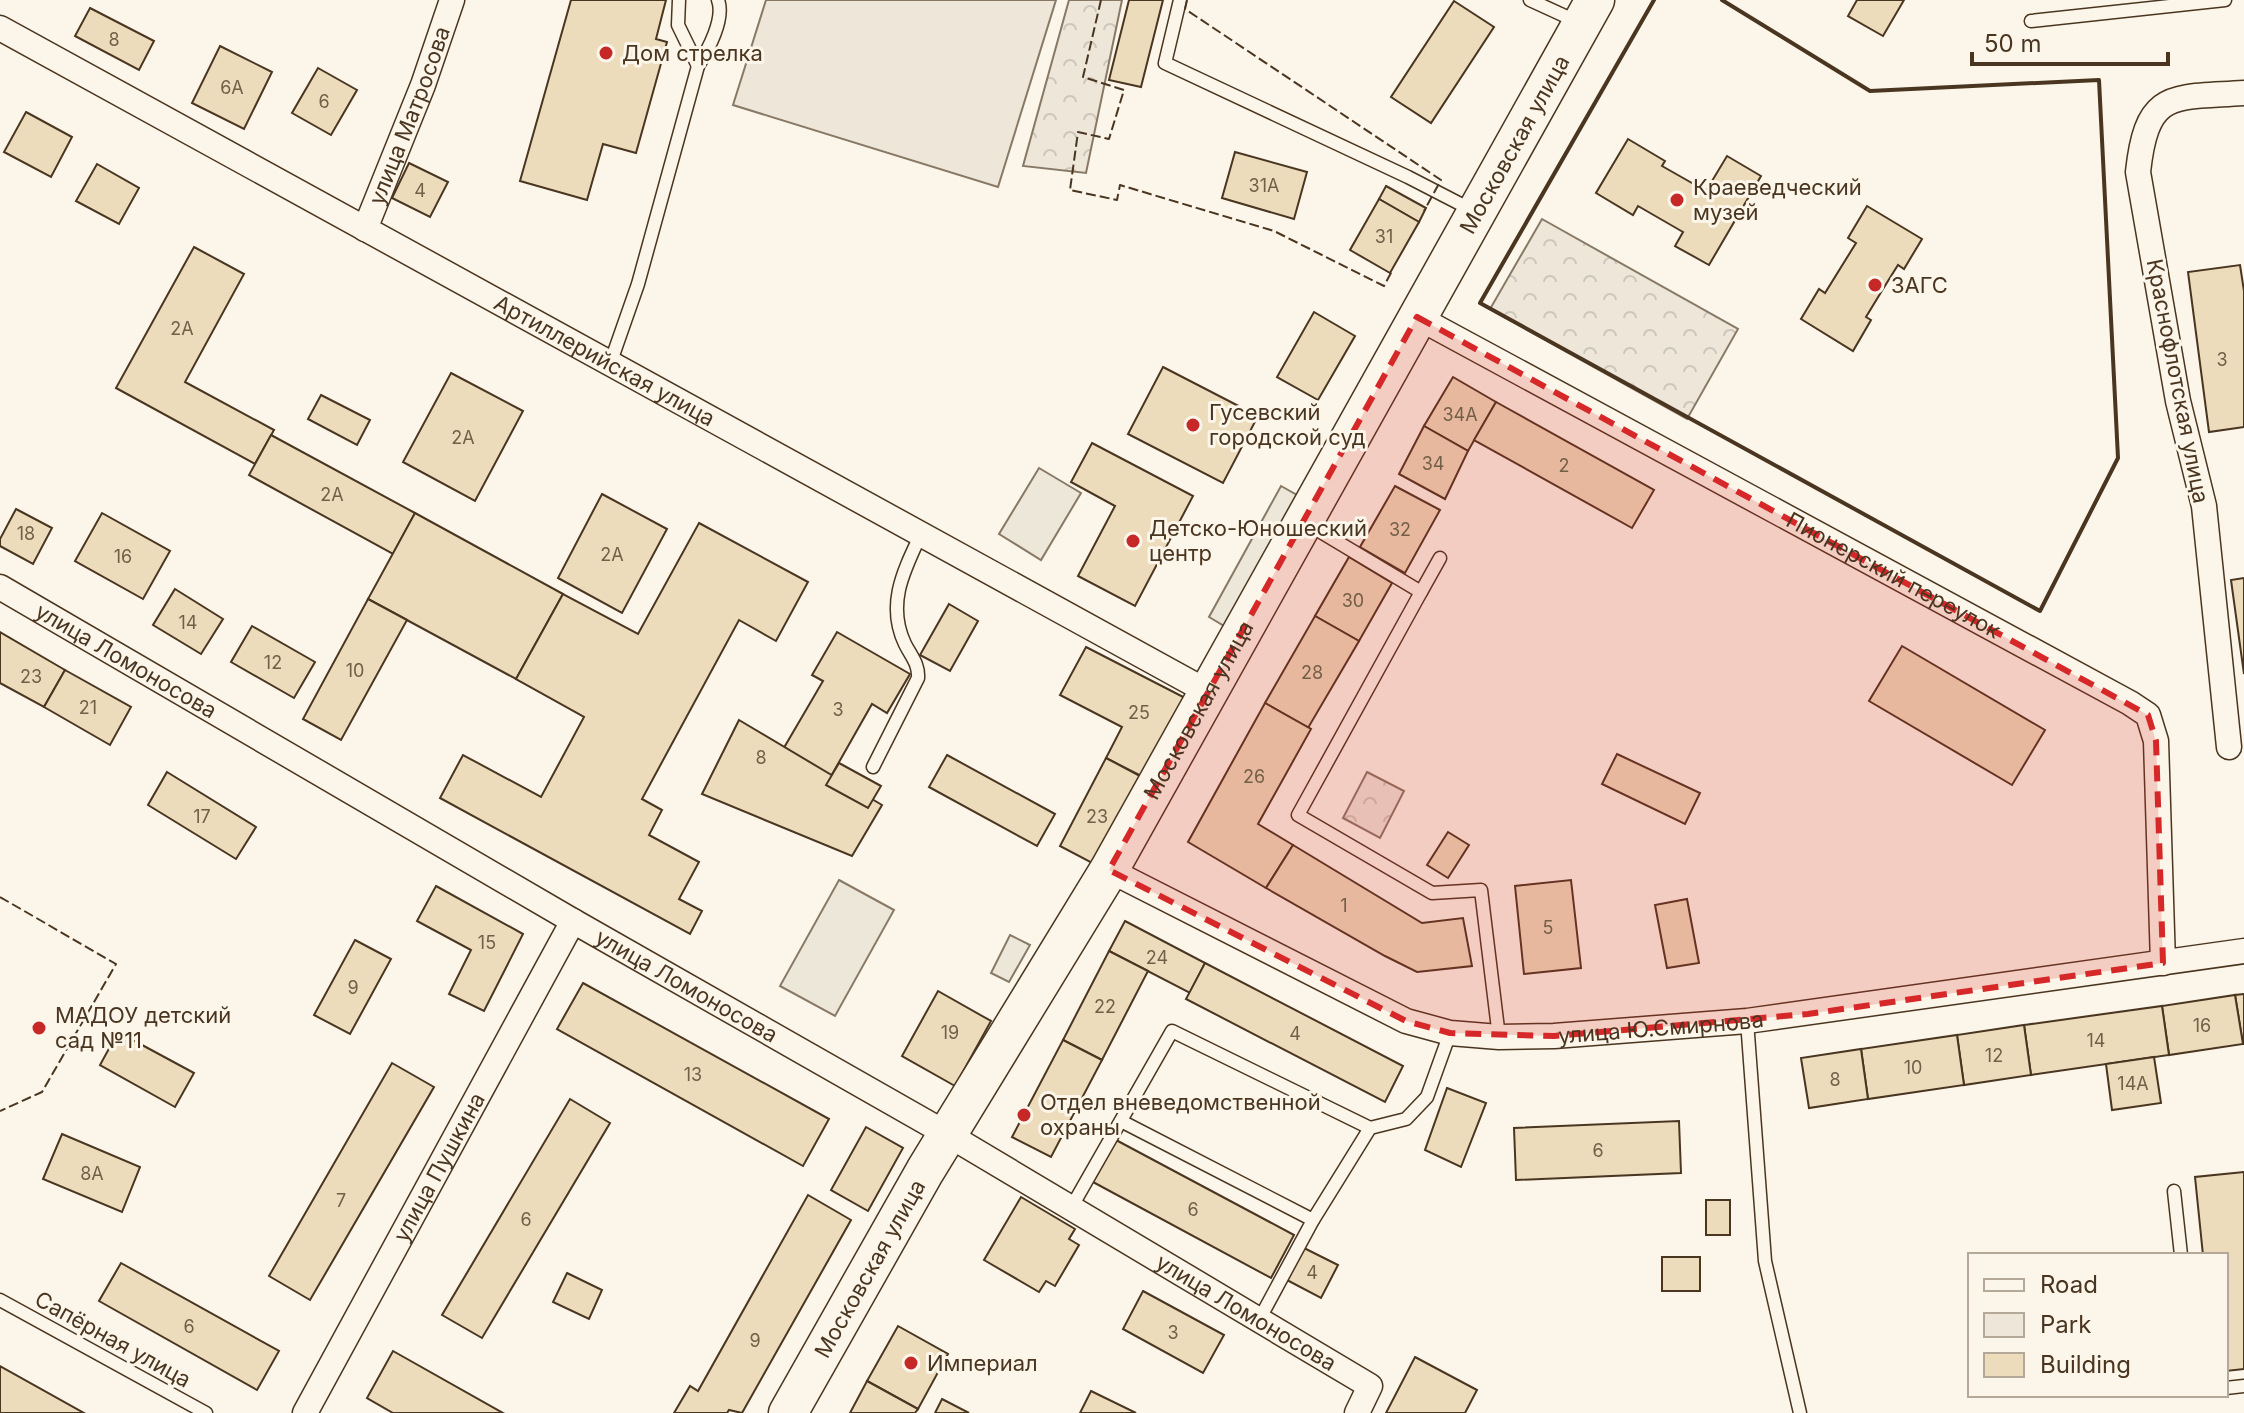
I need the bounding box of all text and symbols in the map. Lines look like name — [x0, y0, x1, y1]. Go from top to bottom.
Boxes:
scale bar — [1972, 16, 2168, 66]
street label: улица Матросова — [363, 23, 455, 208]
house number: 8 — [108, 29, 120, 50]
text: 50 m — [1984, 29, 2042, 58]
place label: Дом стрелка — [622, 40, 763, 66]
marker: Дом стрелка — [597, 44, 615, 62]
street label: Московская улица — [1454, 51, 1575, 238]
house number: 6А — [220, 77, 244, 98]
house number: 6 — [318, 91, 330, 112]
place label: Краеведческий музей — [1693, 174, 1862, 225]
house number: 31А — [1249, 175, 1279, 196]
house number: 4 — [414, 180, 426, 201]
marker: Краеведческий музей — [1668, 191, 1686, 209]
house number: 31 — [1375, 226, 1393, 247]
street label: Краснофлотская улица — [2142, 257, 2214, 505]
place label: ЗАГС — [1891, 272, 1948, 298]
marker: ЗАГС — [1866, 276, 1884, 294]
street label: Артиллерийская улица — [490, 289, 719, 431]
house number: 2А — [170, 318, 194, 339]
house number: 3 — [2216, 349, 2228, 370]
place label: Гусевский городской суд — [1209, 399, 1366, 450]
house number: 34А — [1442, 404, 1478, 425]
marker: Гусевский городской суд — [1184, 416, 1202, 434]
house number: 2А — [451, 427, 475, 448]
house number: 34 — [1422, 453, 1444, 474]
house number: 2 — [1559, 455, 1569, 476]
house number: 2А — [320, 484, 344, 505]
street label: Пионерский переулок — [1782, 507, 2005, 644]
place label: Детско-Юношеский центр — [1149, 515, 1367, 566]
house number: 32 — [1389, 519, 1411, 540]
house number: 18 — [17, 523, 35, 544]
marker: Детско-Юношеский центр — [1124, 532, 1142, 550]
house number: 2А — [600, 544, 624, 565]
house number: 16 — [114, 546, 132, 567]
house number: 30 — [1342, 590, 1364, 611]
street label: улица Ломоносова — [31, 598, 221, 723]
house number: 14 — [179, 612, 197, 633]
street label: Московская улица — [1138, 616, 1259, 804]
house number: 12 — [264, 652, 282, 673]
house number: 10 — [346, 660, 364, 681]
house number: 28 — [1301, 662, 1323, 683]
house number: 23 — [20, 666, 42, 687]
house number: 21 — [79, 697, 97, 718]
house number: 3 — [832, 699, 844, 720]
house number: 25 — [1128, 702, 1150, 723]
house number: 8 — [755, 747, 767, 768]
house number: 26 — [1243, 766, 1265, 787]
house number: 17 — [193, 806, 211, 827]
house number: 23 — [1086, 806, 1108, 827]
house number: 1 — [1340, 895, 1348, 916]
house number: 5 — [1543, 917, 1553, 938]
street label: улица Ломоносова — [591, 924, 782, 1048]
house number: 15 — [478, 932, 496, 953]
house number: 24 — [1146, 947, 1168, 968]
house number: 9 — [347, 977, 359, 998]
house number: 22 — [1094, 996, 1116, 1017]
place label: МАДОУ детский сад №11 — [55, 1002, 231, 1053]
street label: улица Ю.Смирнова — [1557, 1006, 1765, 1049]
house number: 16 — [2193, 1015, 2211, 1036]
marker: МАДОУ детский сад №11 — [30, 1019, 48, 1037]
house number: 19 — [941, 1022, 959, 1043]
house number: 4 — [1289, 1023, 1301, 1044]
house number: 14 — [2087, 1030, 2105, 1051]
house number: 12 — [1985, 1045, 2003, 1066]
house number: 10 — [1904, 1057, 1922, 1078]
house number: 13 — [684, 1064, 702, 1085]
house number: 8 — [1829, 1069, 1841, 1090]
house number: 14А — [2117, 1073, 2149, 1094]
street label: улица Пушкина — [388, 1088, 490, 1246]
place label: Отдел вневедомственной охраны — [1040, 1089, 1321, 1140]
marker: Отдел вневедомственной охраны — [1015, 1106, 1033, 1124]
house number: 6 — [1592, 1140, 1604, 1161]
house number: 8А — [80, 1163, 104, 1184]
street label: Московская улица — [809, 1175, 930, 1362]
house number: 7 — [336, 1190, 346, 1211]
house number: 6 — [1187, 1199, 1199, 1220]
house number: 6 — [520, 1209, 532, 1230]
street label: улица Ломоносова — [1151, 1249, 1341, 1376]
legend — [1968, 1253, 2228, 1397]
house number: 4 — [1306, 1262, 1318, 1283]
text: Road — [2040, 1270, 2098, 1299]
street label: Сапёрная улица — [31, 1285, 195, 1393]
text: Park — [2040, 1310, 2091, 1339]
house number: 6 — [183, 1316, 195, 1337]
house number: 3 — [1167, 1322, 1179, 1343]
house number: 9 — [749, 1330, 761, 1351]
place label: Империал — [927, 1350, 1038, 1376]
text: Building — [2040, 1350, 2131, 1379]
marker: Империал — [902, 1354, 920, 1372]

